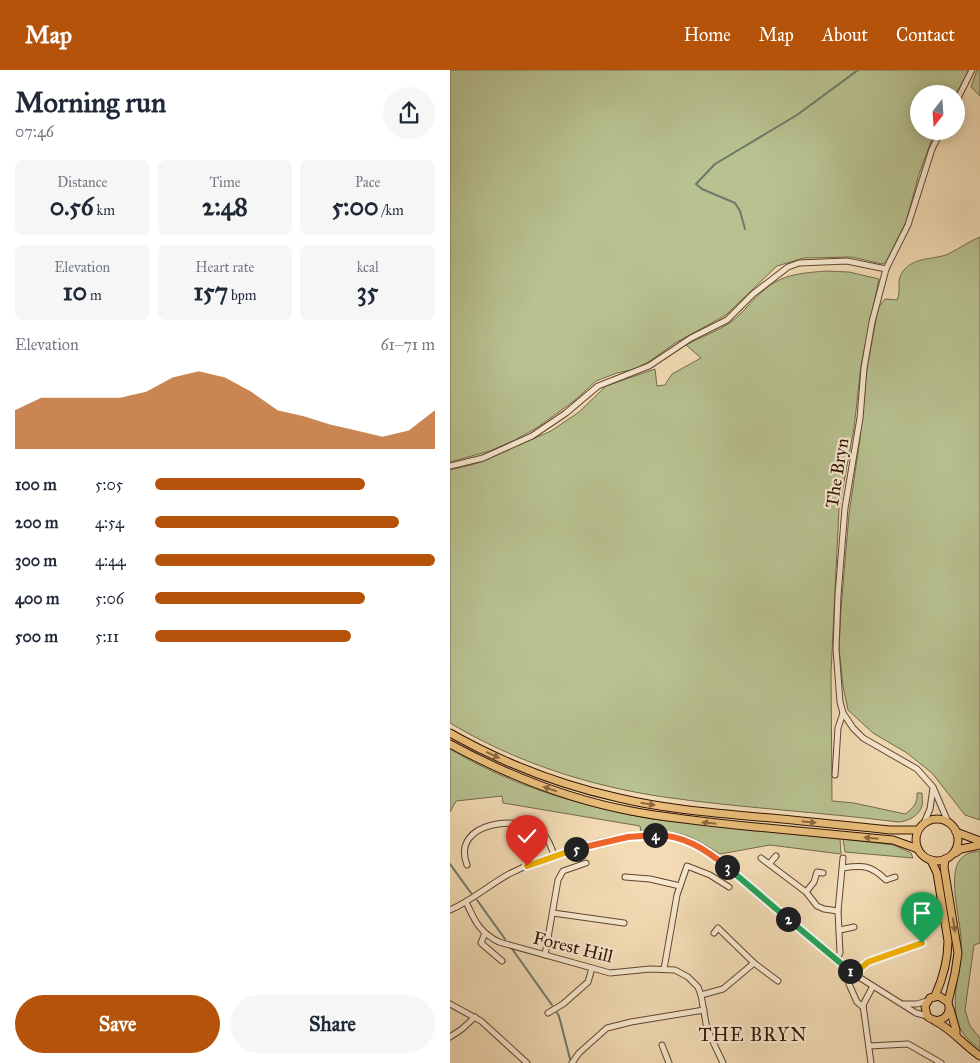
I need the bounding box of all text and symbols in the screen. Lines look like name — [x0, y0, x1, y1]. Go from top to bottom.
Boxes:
text: Map — [25, 20, 72, 50]
text: Home — [684, 24, 731, 46]
text: Map — [759, 24, 794, 46]
text: About — [822, 24, 868, 46]
text: Contact — [896, 24, 955, 46]
text: Morning run — [15, 85, 166, 120]
north arrow — [910, 85, 965, 140]
map controls — [910, 85, 965, 140]
button: share — [383, 87, 435, 139]
text: 07:46 — [15, 122, 54, 141]
text: Distance — [57, 174, 107, 191]
text: Time — [209, 174, 240, 191]
text: Pace — [355, 174, 380, 191]
text: 0.56 — [50, 191, 94, 222]
text: 2:48 — [202, 191, 248, 222]
text: 5:00 — [332, 191, 379, 222]
text: km — [94, 202, 115, 219]
text: /km — [379, 202, 404, 219]
text: Elevation — [55, 259, 110, 276]
text: Heart rate — [196, 259, 254, 276]
text: kcal — [357, 259, 379, 276]
text: 10 — [63, 276, 87, 307]
text: 157 — [193, 276, 228, 307]
text: 35 — [357, 276, 378, 307]
text: m — [87, 287, 102, 304]
text: bpm — [228, 287, 257, 304]
text: Elevation — [15, 335, 79, 354]
text: 61–71 m — [380, 335, 435, 354]
street label: The Bryn — [821, 436, 853, 509]
text: 100 m — [15, 475, 57, 494]
text: 5:05 — [95, 475, 123, 494]
text: 200 m — [15, 513, 58, 532]
text: 4:54 — [95, 513, 124, 532]
text: 300 m — [15, 551, 57, 570]
text: 4:44 — [95, 551, 126, 570]
text: 400 m — [15, 589, 59, 608]
text: 5:06 — [95, 589, 124, 608]
text: 500 m — [15, 627, 58, 646]
text: 5:11 — [95, 627, 119, 646]
one-way arrow — [486, 752, 500, 760]
one-way arrow — [543, 785, 558, 792]
one-way arrow — [640, 800, 656, 808]
pin — [506, 815, 548, 866]
one-way arrow — [701, 818, 717, 826]
one-way arrow — [802, 818, 818, 826]
icon: check — [513, 822, 541, 850]
pin: 4 — [642, 822, 668, 848]
text: 4 — [652, 827, 659, 844]
one-way arrow — [863, 834, 879, 842]
pin: 5 — [564, 836, 588, 862]
text: 5 — [573, 841, 580, 858]
pin: 3 — [714, 854, 740, 880]
text: 3 — [725, 859, 730, 876]
pin — [901, 892, 943, 943]
icon: arrive — [908, 899, 936, 927]
pin: 2 — [776, 906, 800, 932]
text: 2 — [785, 911, 792, 928]
one-way arrow — [951, 917, 959, 933]
street label: Forest Hill — [531, 926, 615, 968]
pin: 1 — [838, 958, 862, 984]
text: 1 — [848, 963, 853, 980]
button: Save — [15, 995, 220, 1053]
button: Share — [230, 995, 435, 1053]
district label: THE BRYN — [698, 1023, 808, 1046]

